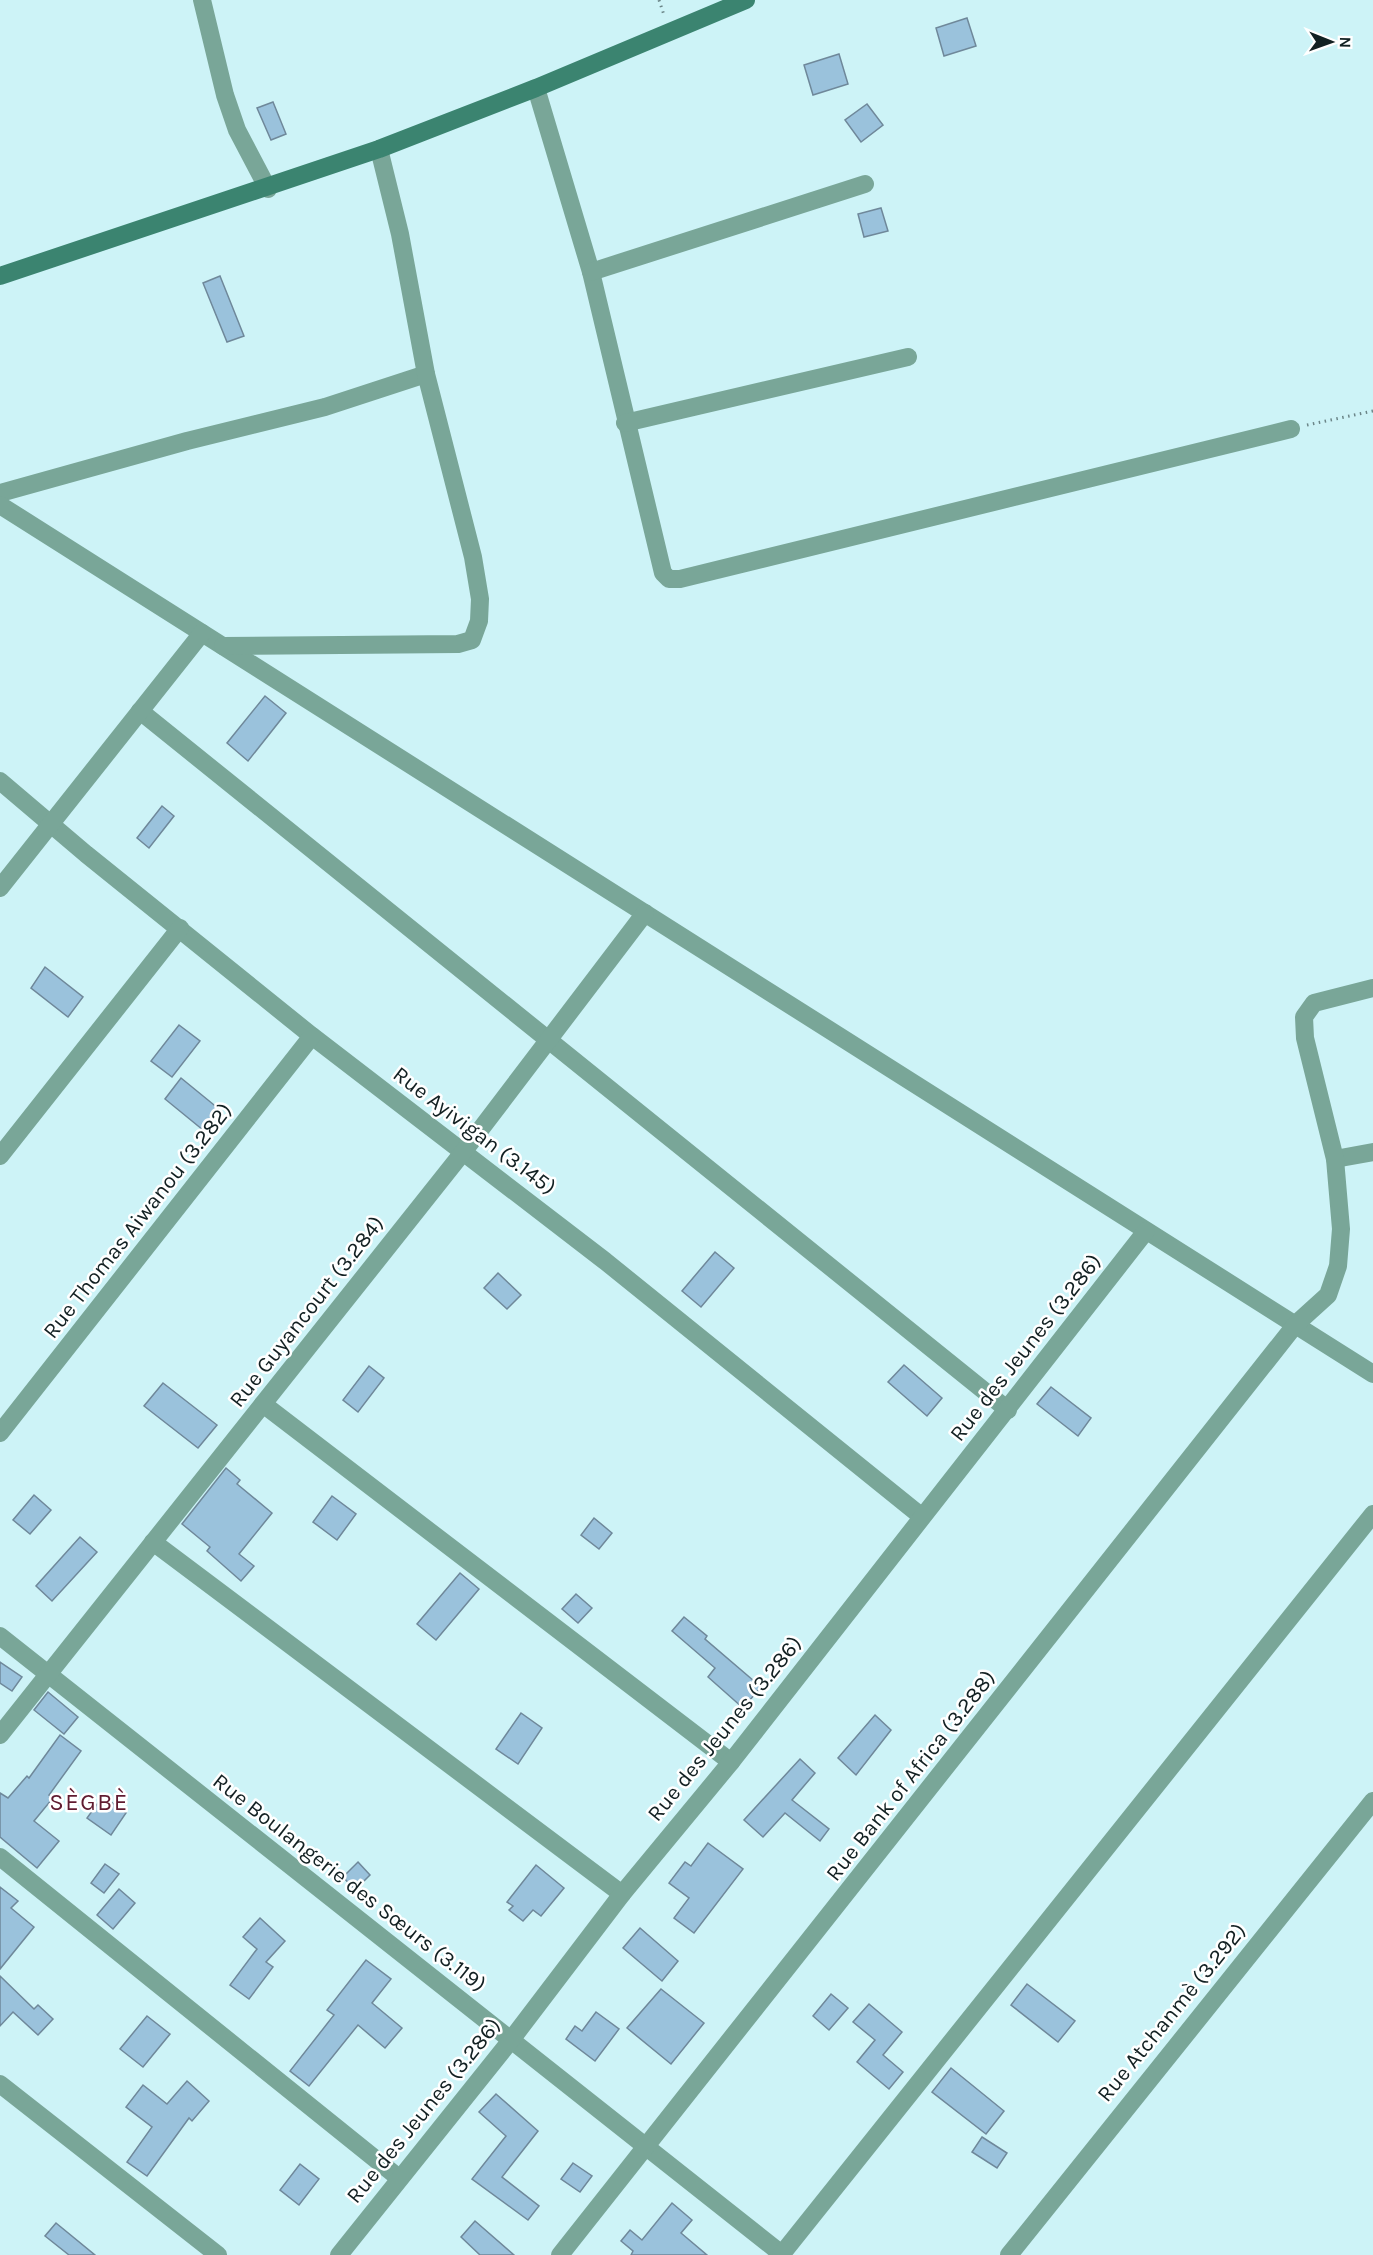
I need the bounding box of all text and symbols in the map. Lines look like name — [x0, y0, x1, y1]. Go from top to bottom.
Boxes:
north arrow — [1301, 12, 1361, 72]
text: N — [1336, 36, 1355, 48]
street label: Rue Ayivigan (3.145) — [388, 1061, 561, 1201]
street label: Rue Thomas Aiwanou (3.282) — [38, 1098, 238, 1344]
street label: Rue Guyancourt (3.284) — [224, 1211, 390, 1412]
street label: Rue des Jeunes (3.286) — [945, 1249, 1107, 1447]
street label: Rue des Jeunes (3.286) — [642, 1631, 807, 1826]
street label: Rue Bank of Africa (3.288) — [820, 1665, 1001, 1886]
street label: Rue Boulangerie des Sœurs (3.119) — [208, 1768, 491, 1998]
district label: SÈGBÈ — [49, 1787, 129, 1816]
street label: Rue Atchanmè (3.292) — [1092, 1918, 1252, 2107]
street label: Rue des Jeunes (3.286) — [341, 2013, 506, 2208]

